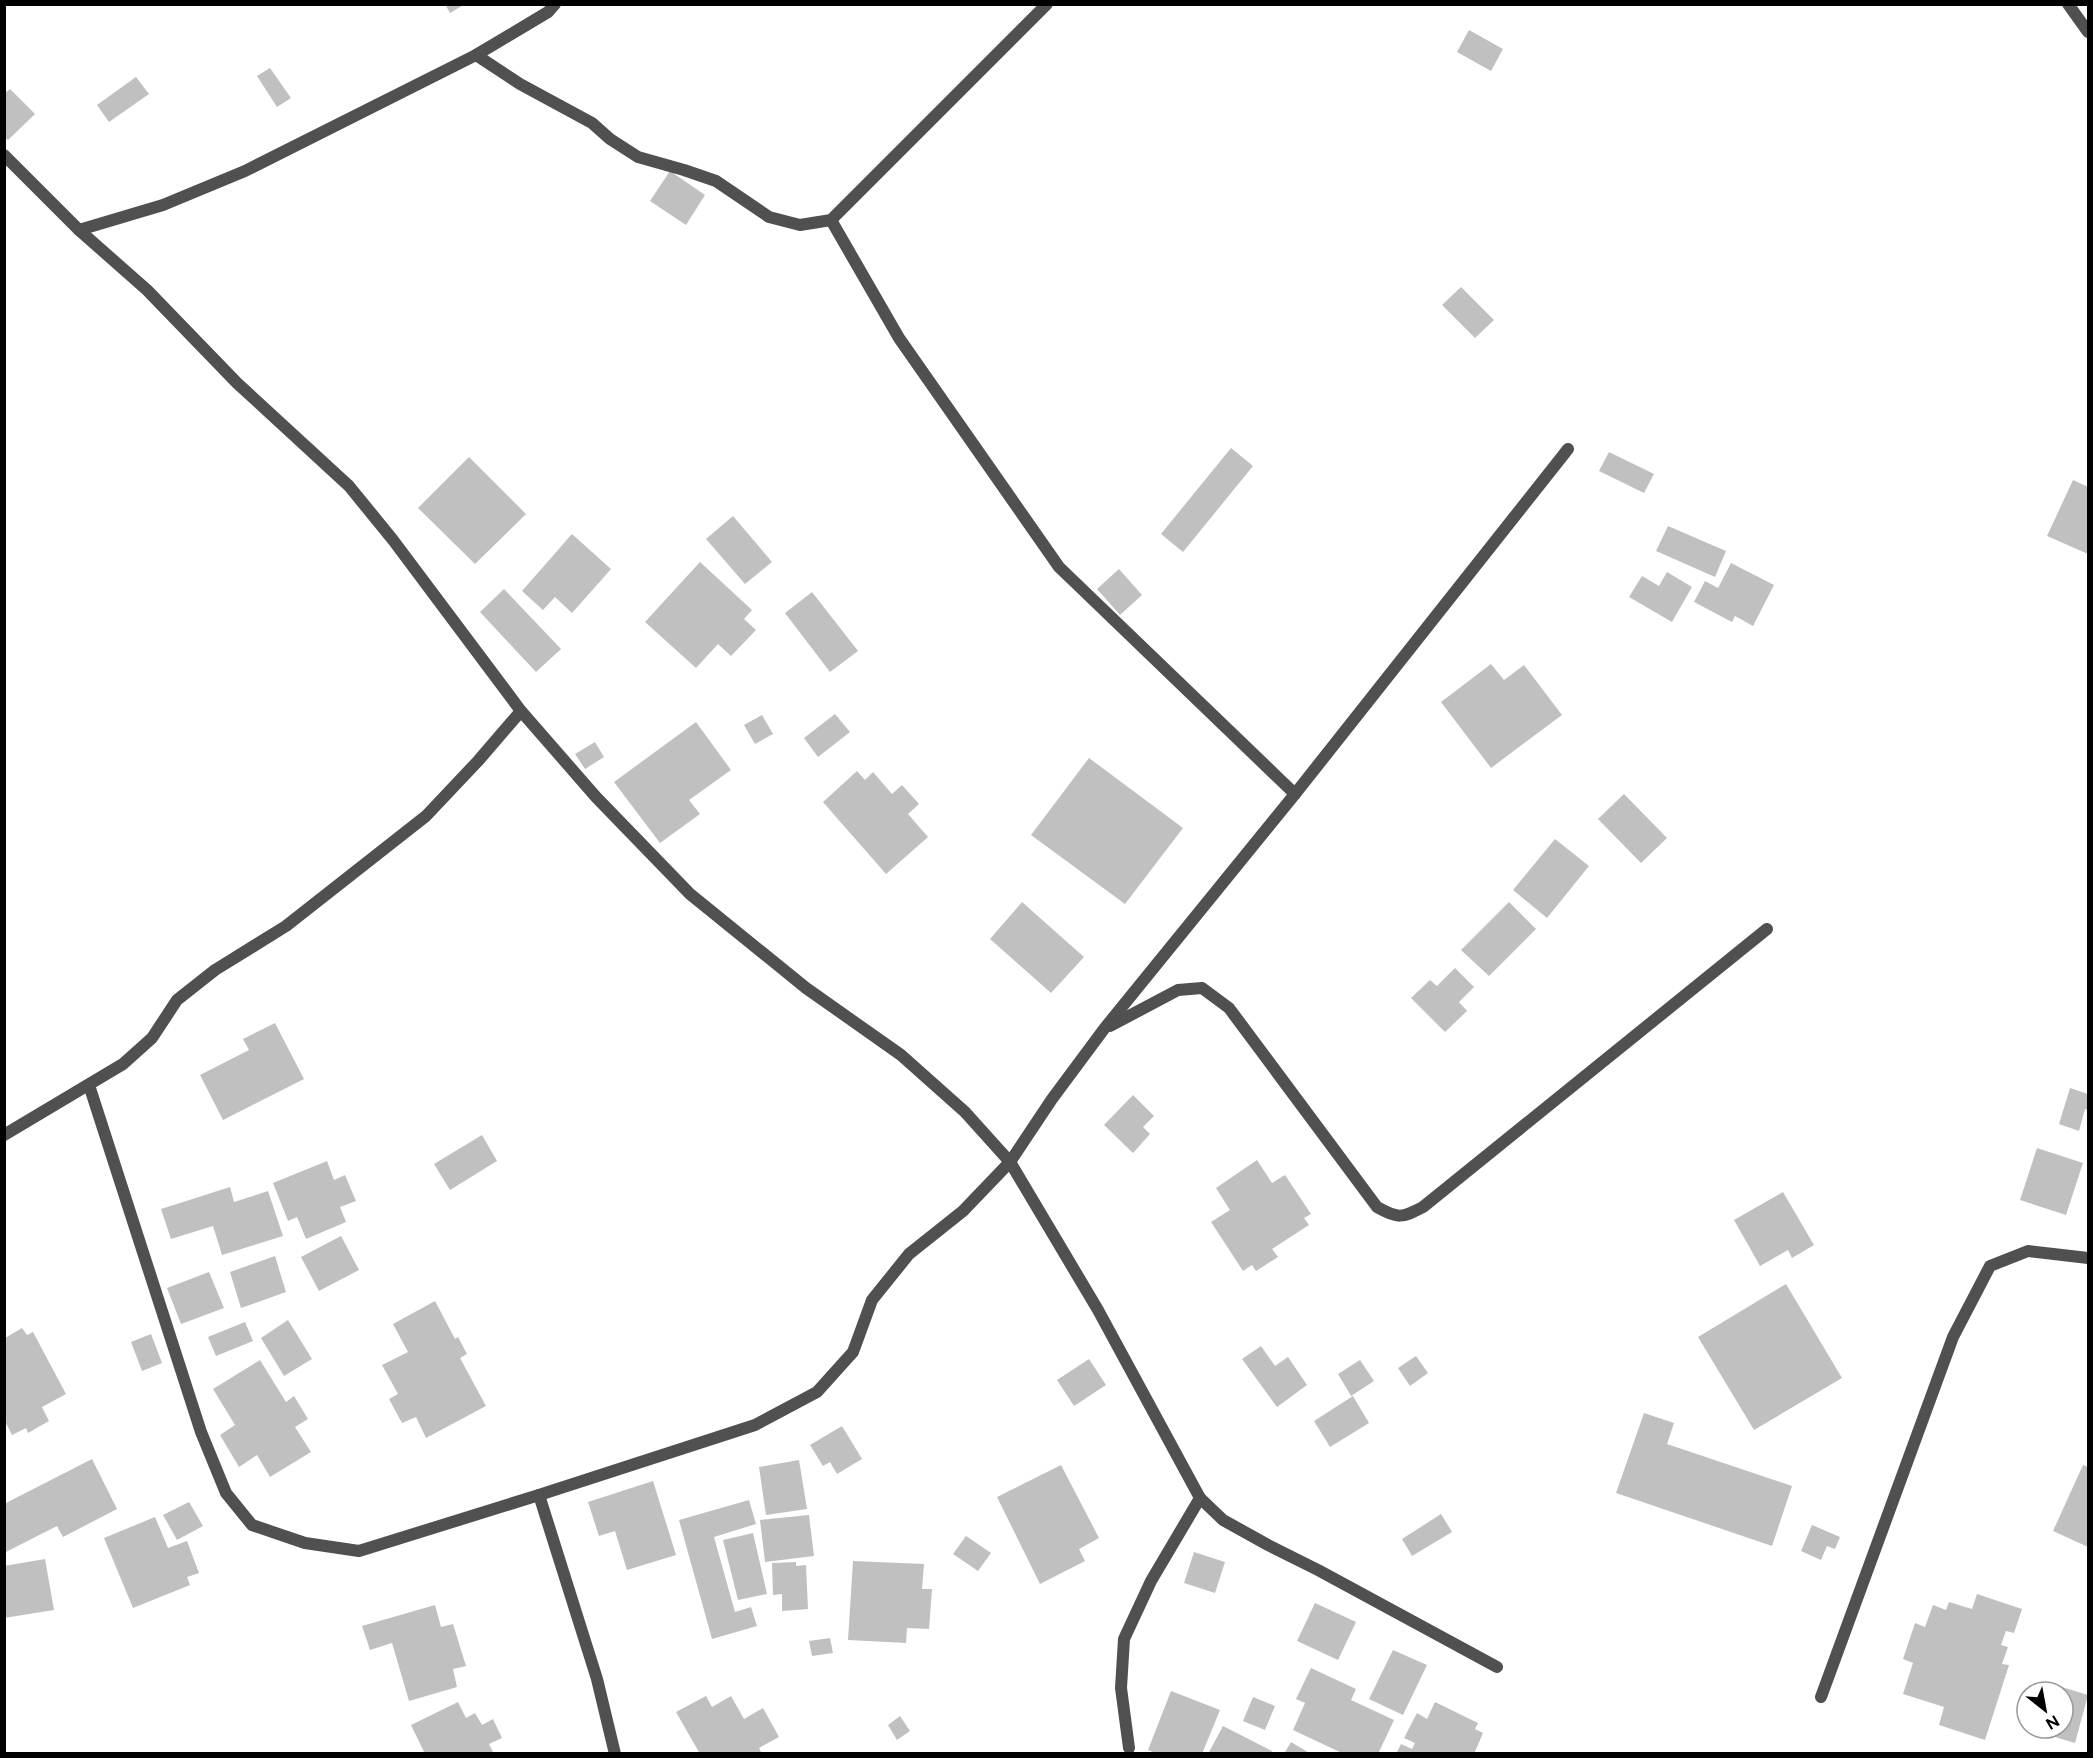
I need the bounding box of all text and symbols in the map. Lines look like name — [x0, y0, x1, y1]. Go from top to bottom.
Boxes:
north arrow — [2015, 1680, 2075, 1740]
text: N — [2042, 1711, 2063, 1734]

